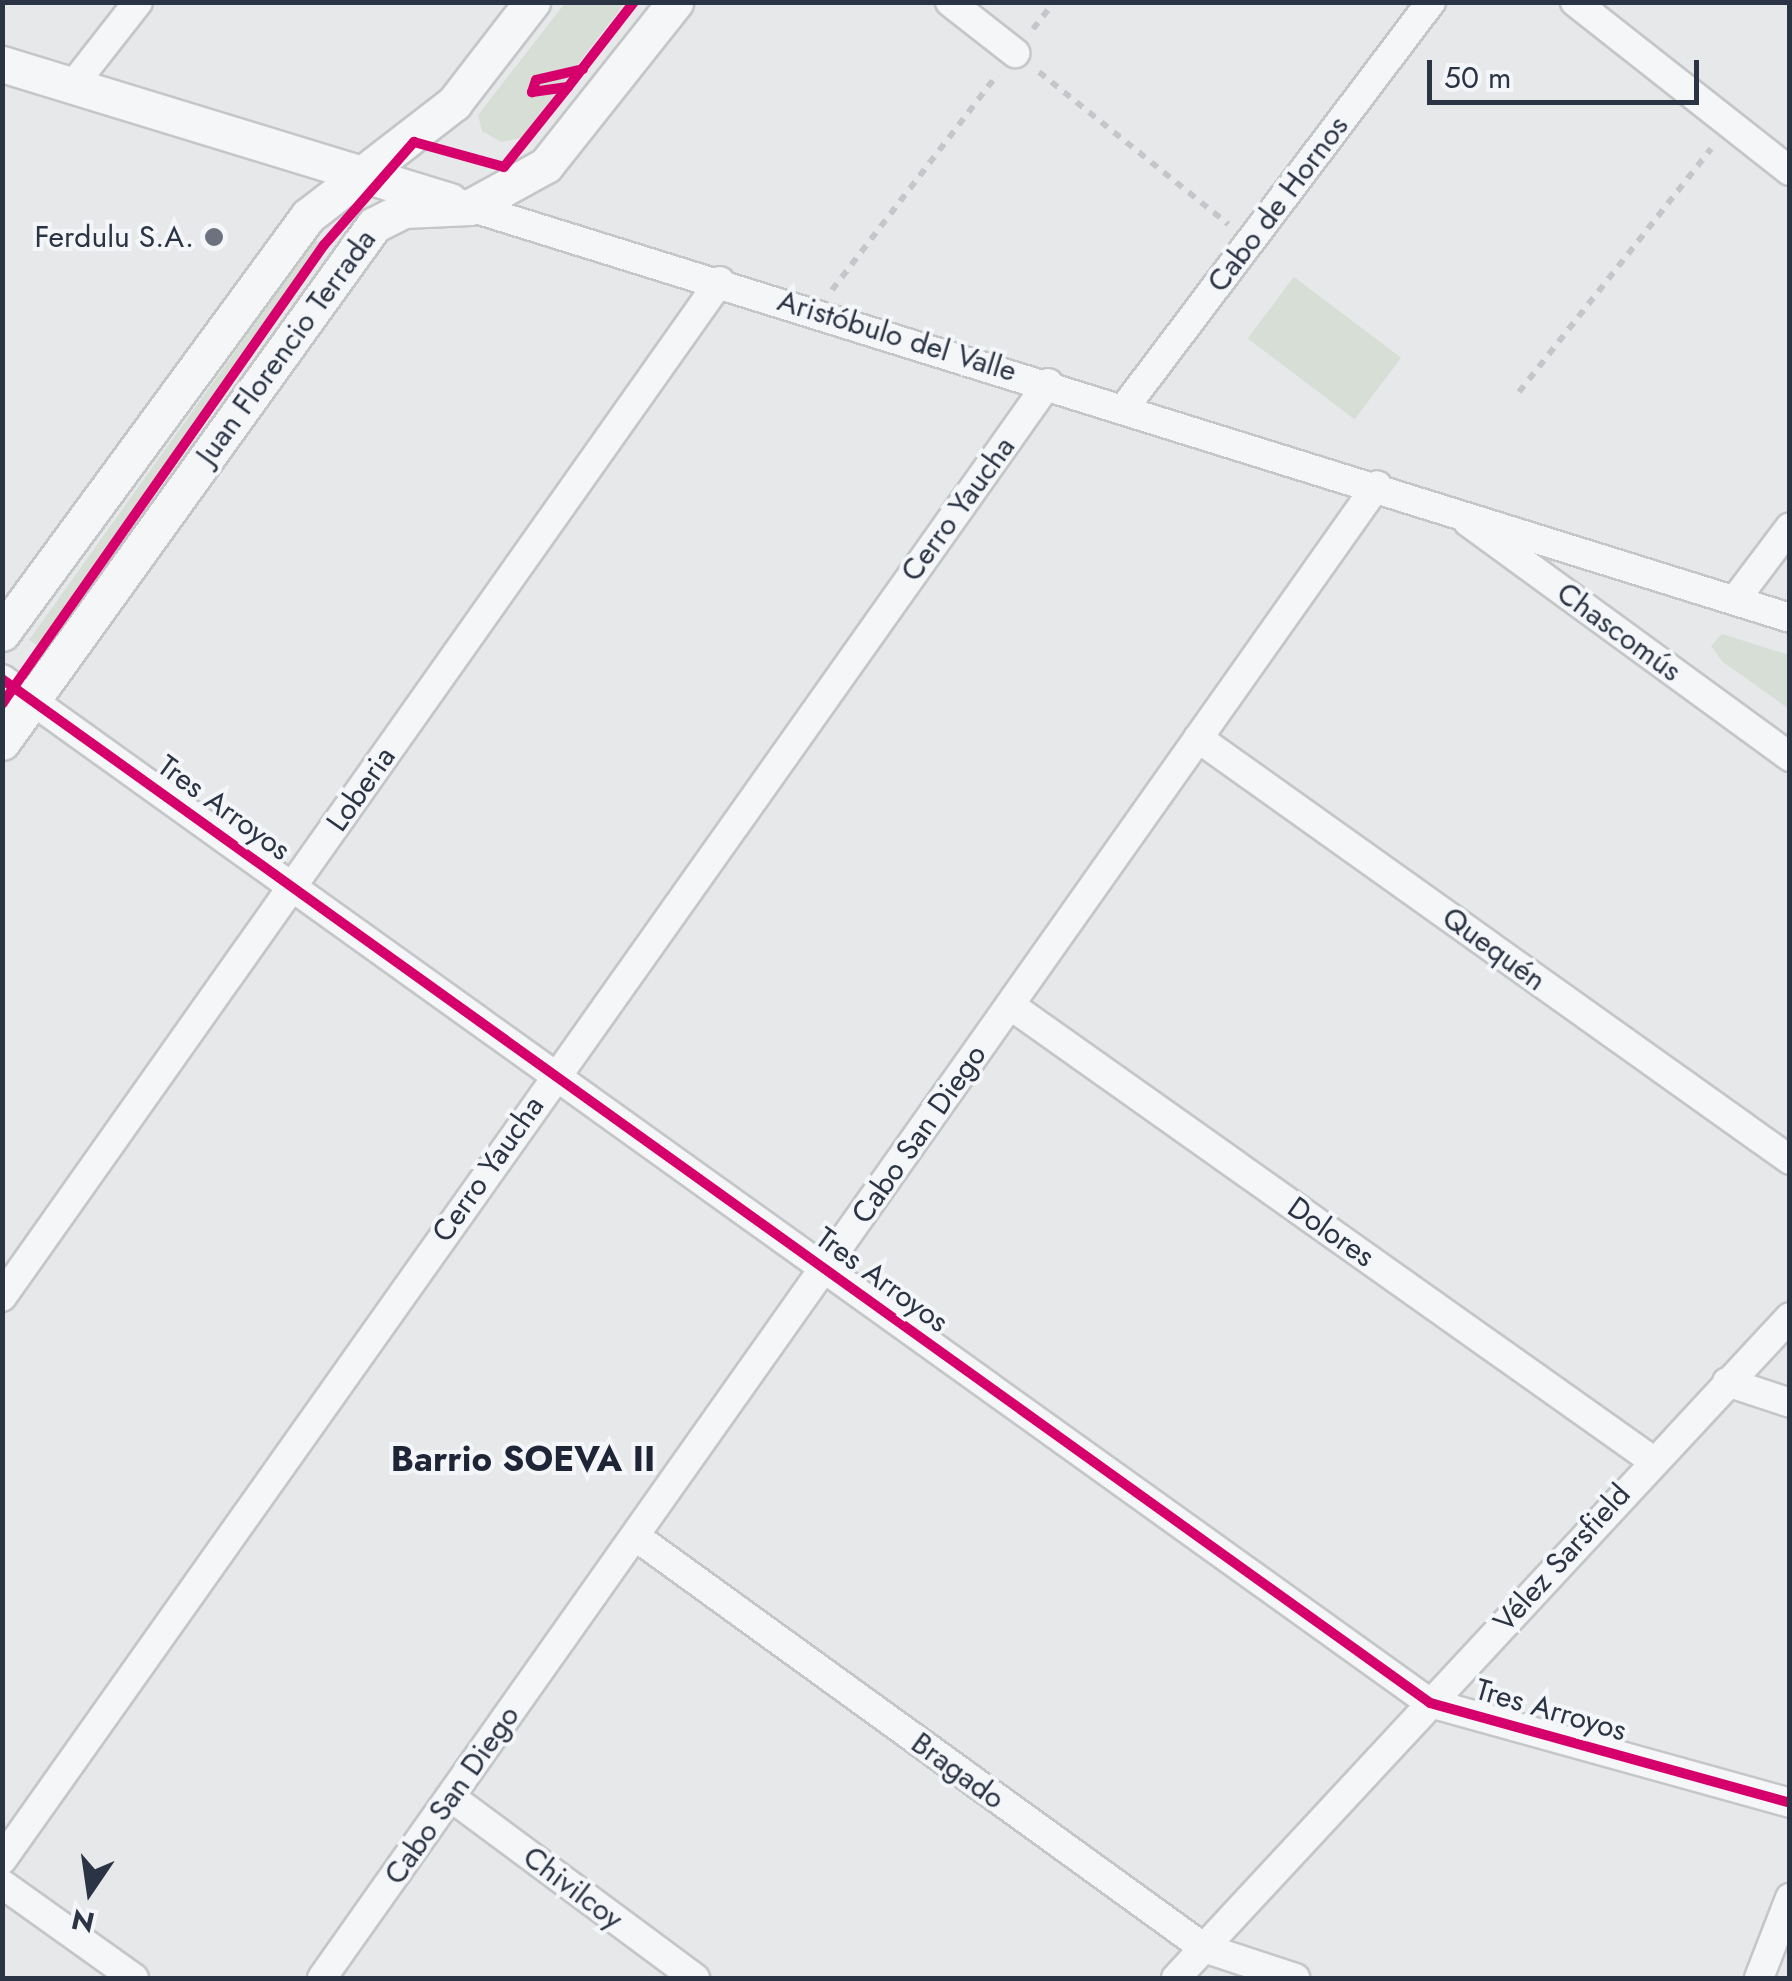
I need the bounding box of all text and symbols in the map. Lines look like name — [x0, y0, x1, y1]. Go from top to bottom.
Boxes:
scale bar — [1432, 40, 1704, 102]
text: 50 m — [1444, 56, 1511, 99]
street label: Cabo de Hornos — [1200, 109, 1356, 299]
place label: Ferdulu S.A. — [35, 219, 194, 255]
street label: Juan Florencio Terrada — [189, 222, 383, 472]
marker: Ferdulu S.A. — [203, 226, 225, 248]
street label: Aristóbulo del Valle — [773, 283, 1021, 389]
street label: Cerro Yaucha — [893, 430, 1023, 588]
street label: Chascomús — [1550, 575, 1688, 689]
street label: Loberia — [319, 740, 403, 838]
street label: Tres Arroyos — [151, 748, 297, 868]
street label: Quequén — [1435, 899, 1553, 999]
street label: Cabo San Diego — [844, 1038, 994, 1230]
street label: Cerro Yaucha — [424, 1089, 552, 1249]
street label: Dolores — [1281, 1189, 1381, 1275]
street label: Tres Arroyos — [809, 1220, 955, 1340]
district label: Barrio SOEVA II — [391, 1438, 655, 1480]
street label: Vélez Sarsfield — [1486, 1477, 1638, 1639]
street label: Tres Arroyos — [1472, 1671, 1630, 1749]
street label: Cabo San Diego — [377, 1699, 527, 1891]
street label: Bragado — [904, 1725, 1012, 1817]
street label: Chivilcoy — [516, 1839, 630, 1937]
north arrow — [40, 1841, 140, 1941]
text: N — [68, 1898, 99, 1943]

